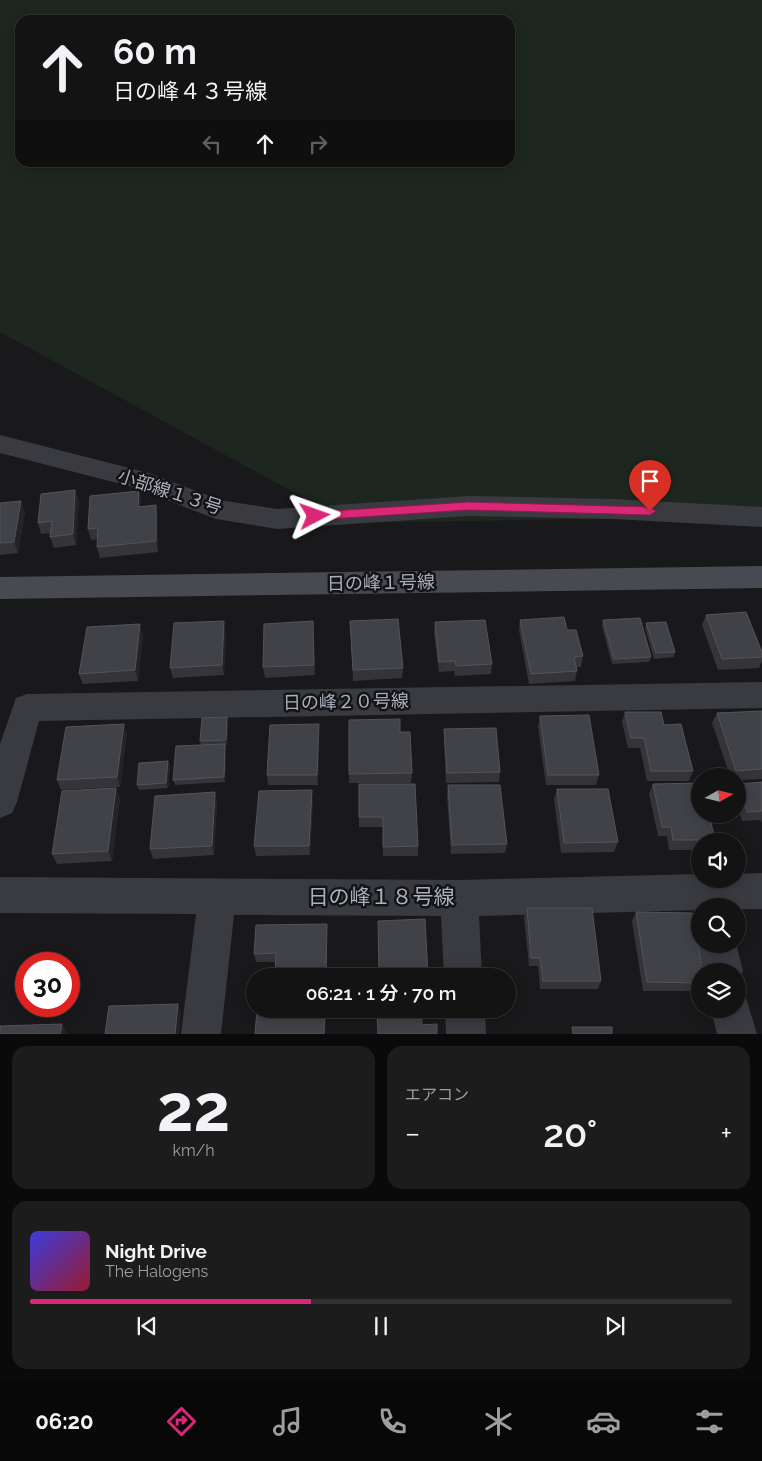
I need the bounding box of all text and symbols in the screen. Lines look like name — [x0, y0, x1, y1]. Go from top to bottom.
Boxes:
text: 60 m — [113, 31, 197, 72]
icon: ahead — [30, 35, 95, 100]
text: 日の峰４３号線 — [113, 78, 267, 104]
icon: left — [198, 130, 226, 158]
icon: ahead — [251, 130, 279, 158]
icon: right — [304, 130, 332, 158]
pin — [629, 460, 671, 511]
street label: 小部線１３号 — [116, 465, 225, 518]
icon: arrive — [636, 467, 664, 495]
position arrow — [288, 489, 340, 541]
street label: 日の峰１号線 — [327, 571, 435, 594]
street label: 日の峰２０号線 — [283, 690, 409, 713]
north arrow — [691, 768, 746, 822]
map controls — [691, 768, 746, 1018]
button: sound — [691, 833, 746, 888]
street label: 日の峰１８号線 — [308, 884, 455, 909]
button: search — [691, 898, 746, 953]
speed limit sign: 30 — [15, 952, 80, 1017]
button: layers — [691, 963, 746, 1018]
text: 06:21 · 1 分 · 70 m — [306, 982, 456, 1004]
text: 22 — [157, 1070, 230, 1146]
text: エアコン — [405, 1085, 469, 1104]
text: 20° — [543, 1111, 597, 1156]
text: − — [405, 1117, 420, 1150]
text: + — [720, 1117, 732, 1150]
text: km/h — [172, 1141, 215, 1160]
text: Night Drive — [105, 1240, 207, 1262]
text: The Halogens — [105, 1262, 208, 1281]
icon: previous — [133, 1312, 161, 1340]
icon: pause — [367, 1312, 395, 1340]
icon: next — [601, 1312, 629, 1340]
icon: directions — [164, 1404, 199, 1439]
icon: music — [270, 1404, 305, 1439]
icon: phone — [375, 1404, 410, 1439]
icon: climate — [481, 1404, 516, 1439]
icon: car — [586, 1404, 621, 1439]
icon: filters — [692, 1404, 727, 1439]
text: 06:20 — [35, 1408, 93, 1434]

